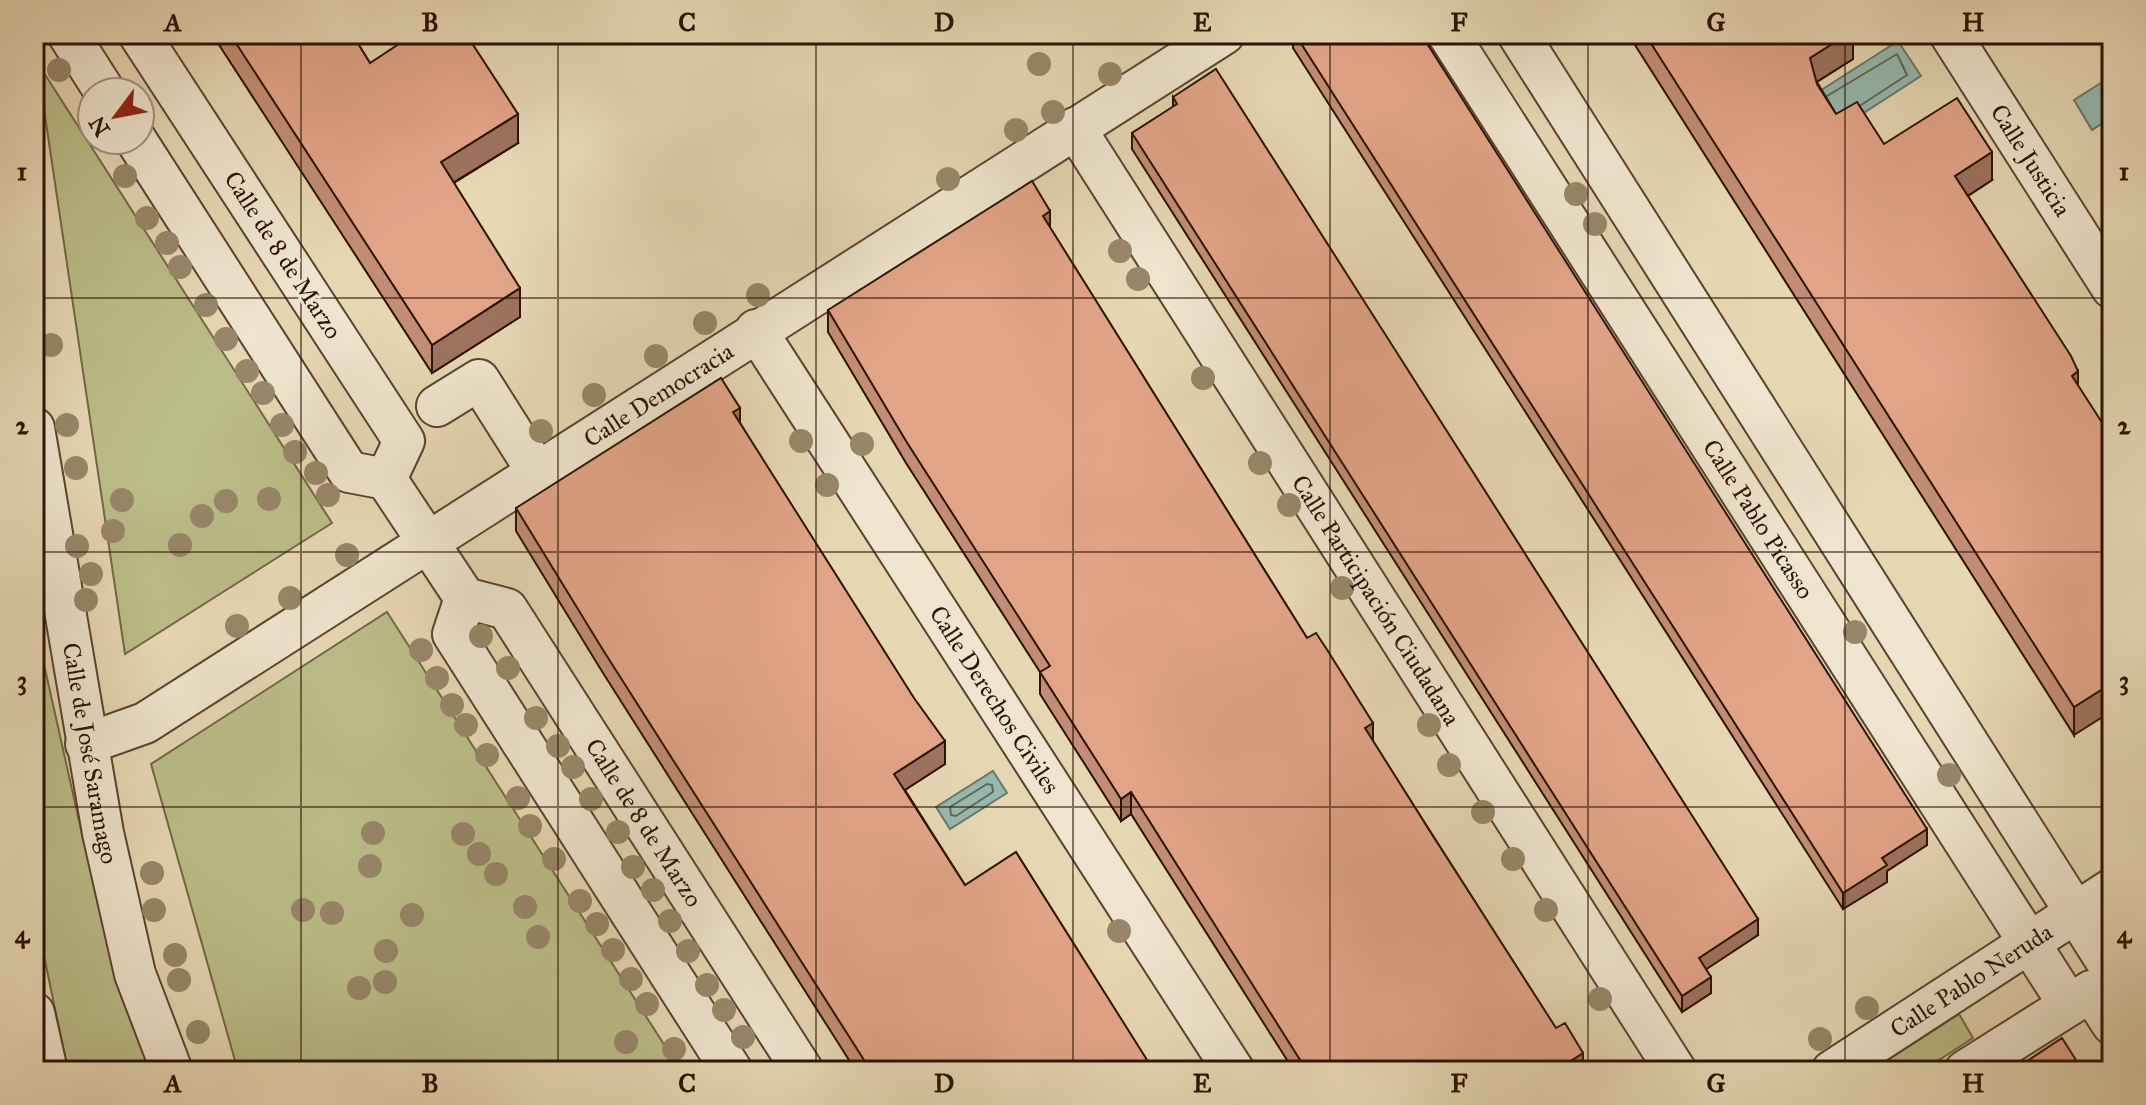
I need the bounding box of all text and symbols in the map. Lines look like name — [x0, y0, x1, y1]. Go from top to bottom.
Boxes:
text: A — [162, 6, 182, 38]
text: B — [421, 6, 439, 38]
text: C — [678, 6, 696, 38]
text: D — [934, 6, 954, 38]
text: E — [1193, 6, 1212, 38]
text: F — [1451, 6, 1468, 38]
text: G — [1706, 6, 1726, 38]
text: H — [1962, 6, 1985, 38]
north arrow — [76, 76, 156, 156]
street label: Calle Justicia — [1984, 99, 2078, 223]
text: N — [83, 111, 116, 141]
text: 1 — [17, 155, 27, 187]
text: 1 — [2119, 155, 2129, 187]
street label: Calle de 8 de Marzo — [218, 165, 348, 345]
street label: Calle Democracia — [578, 336, 740, 454]
text: 2 — [16, 409, 30, 441]
text: 2 — [2118, 409, 2132, 441]
street label: Calle Pablo Picasso — [1696, 434, 1820, 605]
street label: Calle Participación Ciudadana — [1285, 469, 1467, 732]
street label: Calle Derechos Civiles — [923, 600, 1066, 800]
street label: Calle de José Saramago — [56, 640, 125, 867]
text: 3 — [17, 664, 27, 696]
text: 3 — [2119, 664, 2129, 696]
street label: Calle de 8 de Marzo — [579, 733, 709, 913]
street label: Calle Pablo Neruda — [1884, 916, 2059, 1044]
text: 4 — [15, 918, 31, 950]
text: 4 — [2117, 918, 2133, 950]
text: A — [162, 1067, 182, 1099]
text: B — [421, 1067, 439, 1099]
text: C — [678, 1067, 696, 1099]
text: D — [934, 1067, 954, 1099]
text: E — [1193, 1067, 1212, 1099]
text: F — [1451, 1067, 1468, 1099]
text: G — [1706, 1067, 1726, 1099]
text: H — [1962, 1067, 1985, 1099]

